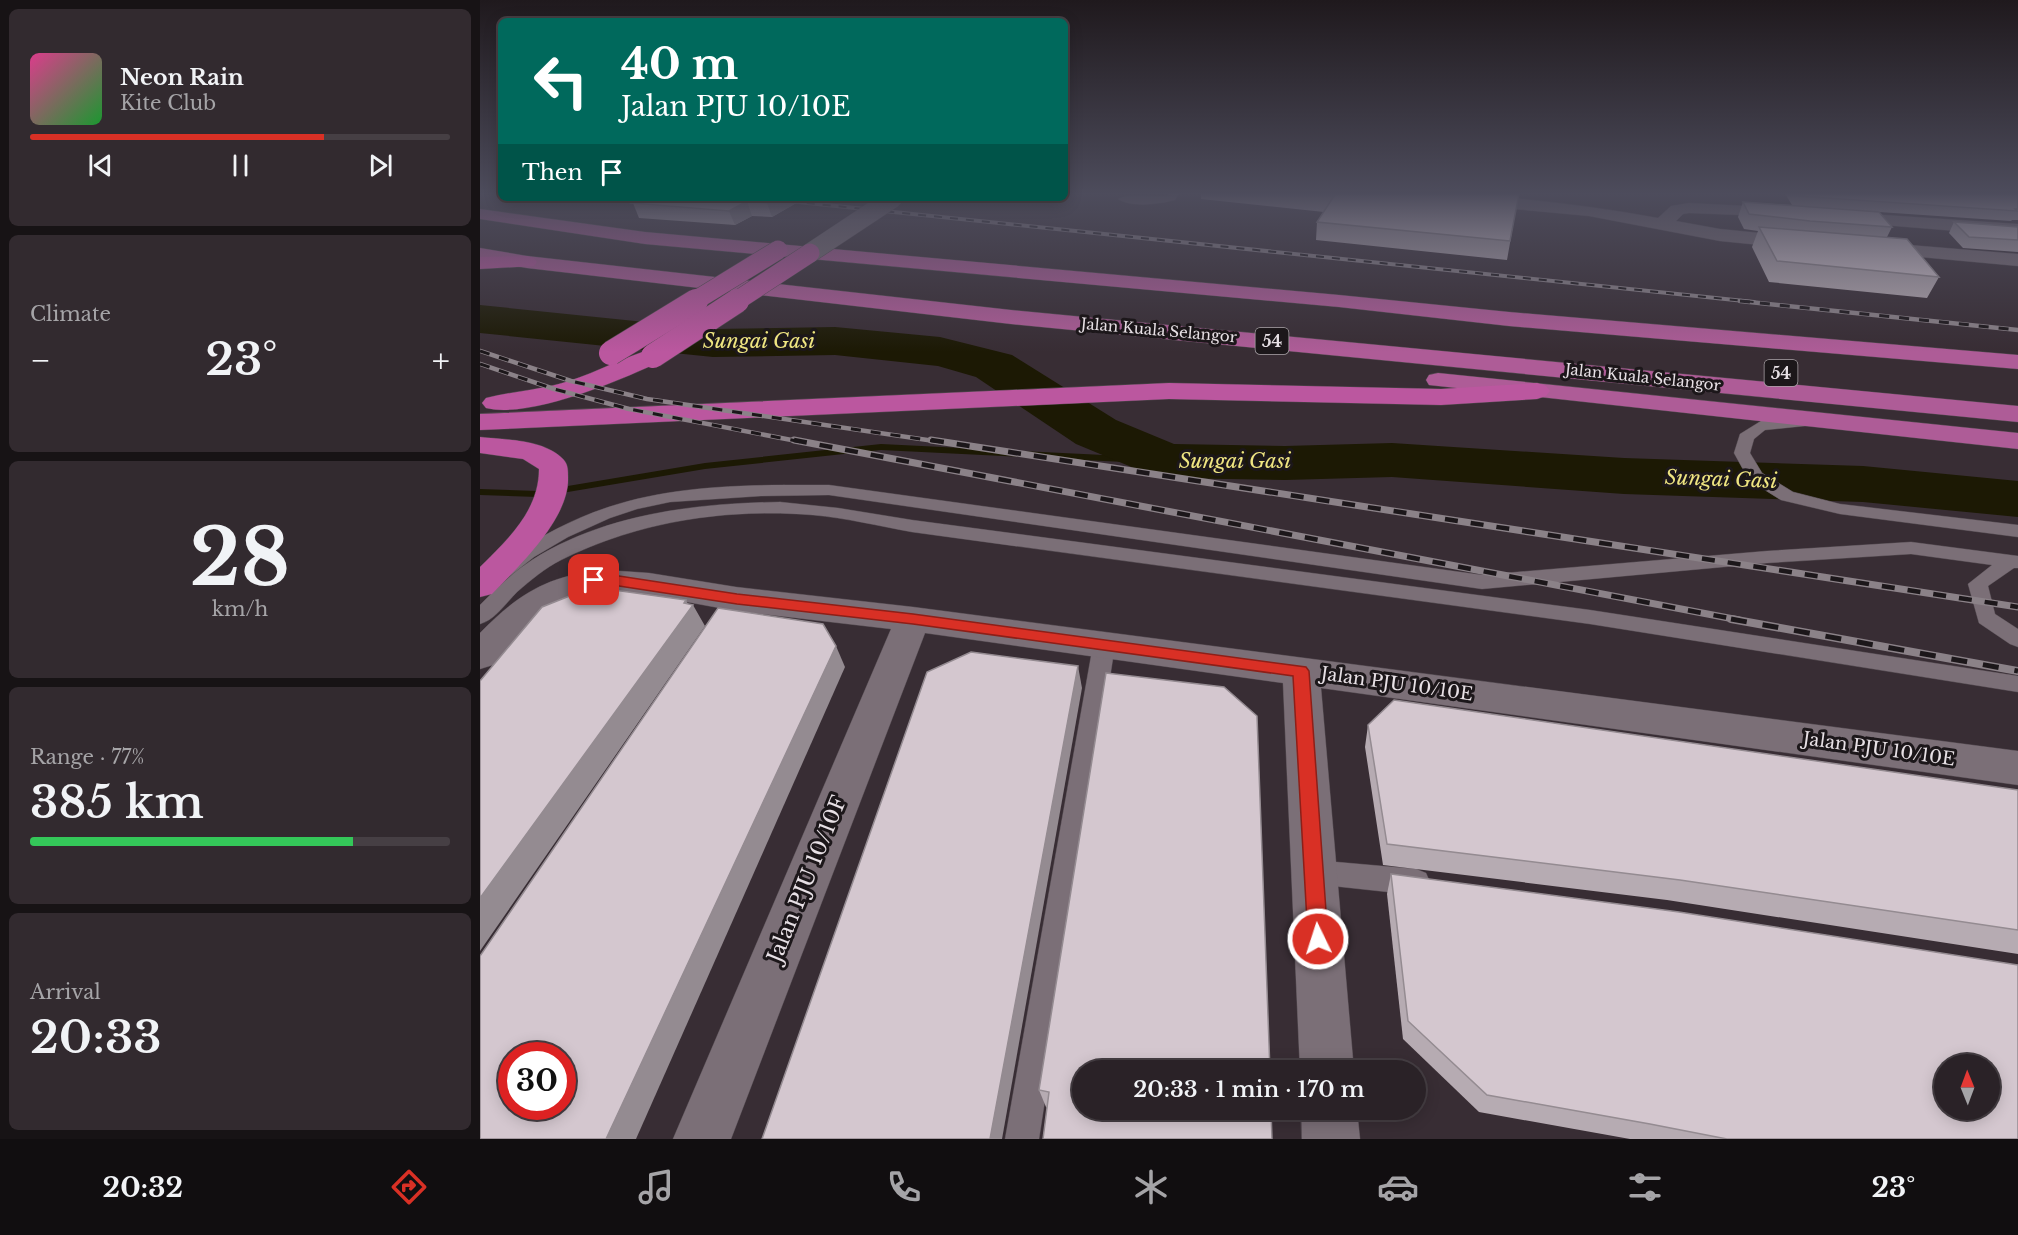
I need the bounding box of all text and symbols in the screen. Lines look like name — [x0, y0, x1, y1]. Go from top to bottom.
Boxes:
text: 40 m — [621, 38, 738, 90]
icon: left — [522, 42, 600, 120]
text: Neon Rain — [120, 64, 244, 91]
text: Jalan PJU 10/10E — [621, 90, 851, 123]
text: Kite Club — [120, 91, 216, 115]
icon: previous — [84, 149, 117, 182]
icon: pause — [224, 149, 257, 182]
icon: next — [364, 149, 397, 182]
icon: arrive — [595, 156, 628, 189]
text: Then — [522, 159, 583, 186]
text: Climate — [30, 302, 111, 326]
street label: Jalan Kuala Selangor — [1078, 314, 1239, 346]
road number: 54 — [1256, 328, 1288, 354]
water label: Sungai Gasi — [703, 329, 815, 353]
text: 23° — [205, 331, 278, 387]
text: − — [30, 340, 51, 381]
text: + — [432, 340, 450, 381]
street label: Jalan Kuala Selangor — [1562, 359, 1723, 395]
road number: 54 — [1764, 360, 1798, 386]
water label: Sungai Gasi — [1179, 449, 1291, 473]
water label: Sungai Gasi — [1664, 465, 1778, 493]
text: 28 — [190, 509, 290, 606]
pin — [568, 554, 619, 605]
icon: arrive — [577, 563, 610, 596]
text: km/h — [212, 597, 268, 621]
street label: Jalan PJU 10/10E — [1318, 662, 1474, 706]
street label: Jalan PJU 10/10E — [1800, 727, 1956, 771]
text: Range · 77% — [30, 745, 145, 769]
text: 385 km — [30, 774, 204, 830]
street label: Jalan PJU 10/10F — [761, 792, 852, 969]
position arrow — [1286, 907, 1350, 971]
text: Arrival — [30, 980, 101, 1004]
text: 20:33 — [30, 1009, 162, 1065]
speed limit sign: 30 — [498, 1042, 576, 1120]
north arrow — [1934, 1054, 2000, 1120]
map controls — [1934, 1054, 2000, 1120]
text: 20:33 · 1 min · 170 m — [1133, 1076, 1365, 1103]
icon: directions — [388, 1166, 430, 1208]
icon: music — [635, 1166, 677, 1208]
icon: phone — [883, 1166, 925, 1208]
icon: climate — [1130, 1166, 1172, 1208]
icon: car — [1377, 1166, 1419, 1208]
icon: filters — [1624, 1166, 1666, 1208]
text: 20:32 — [103, 1171, 183, 1204]
text: 23° — [1872, 1171, 1915, 1204]

